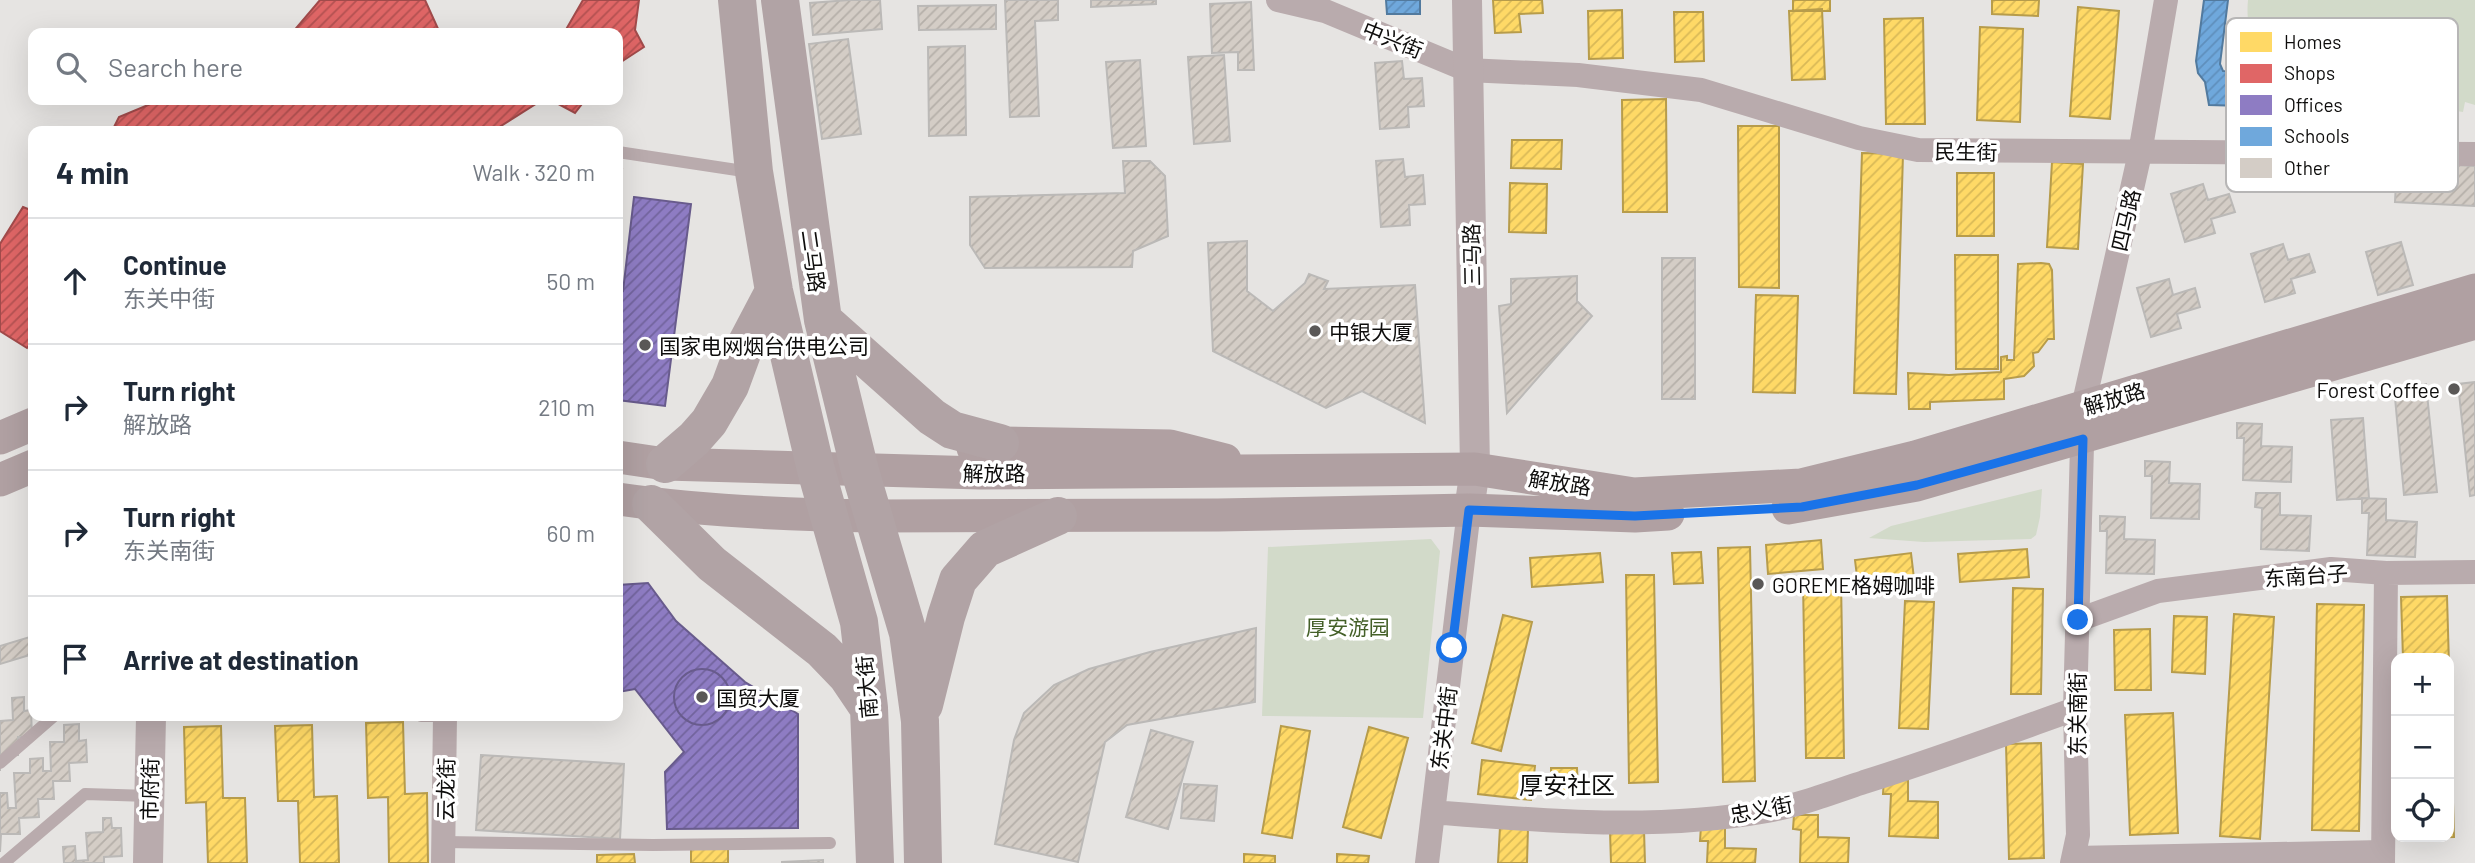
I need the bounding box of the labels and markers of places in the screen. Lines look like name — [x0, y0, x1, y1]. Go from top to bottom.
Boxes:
place label: 中银大厦 — [1329, 319, 1413, 344]
marker: 中银大厦 — [1307, 323, 1323, 339]
place label: 国家电网烟台供电公司 — [659, 333, 869, 358]
marker: 国家电网烟台供电公司 — [637, 337, 653, 353]
place label: Forest Coffee — [2317, 377, 2440, 402]
marker: Forest Coffee — [2446, 381, 2462, 397]
place label: GOREME格姆咖啡 — [1772, 572, 1935, 597]
marker: GOREME格姆咖啡 — [1750, 576, 1766, 592]
place label: 国贸大厦 — [716, 685, 800, 710]
marker: 国贸大厦 — [694, 689, 710, 705]

